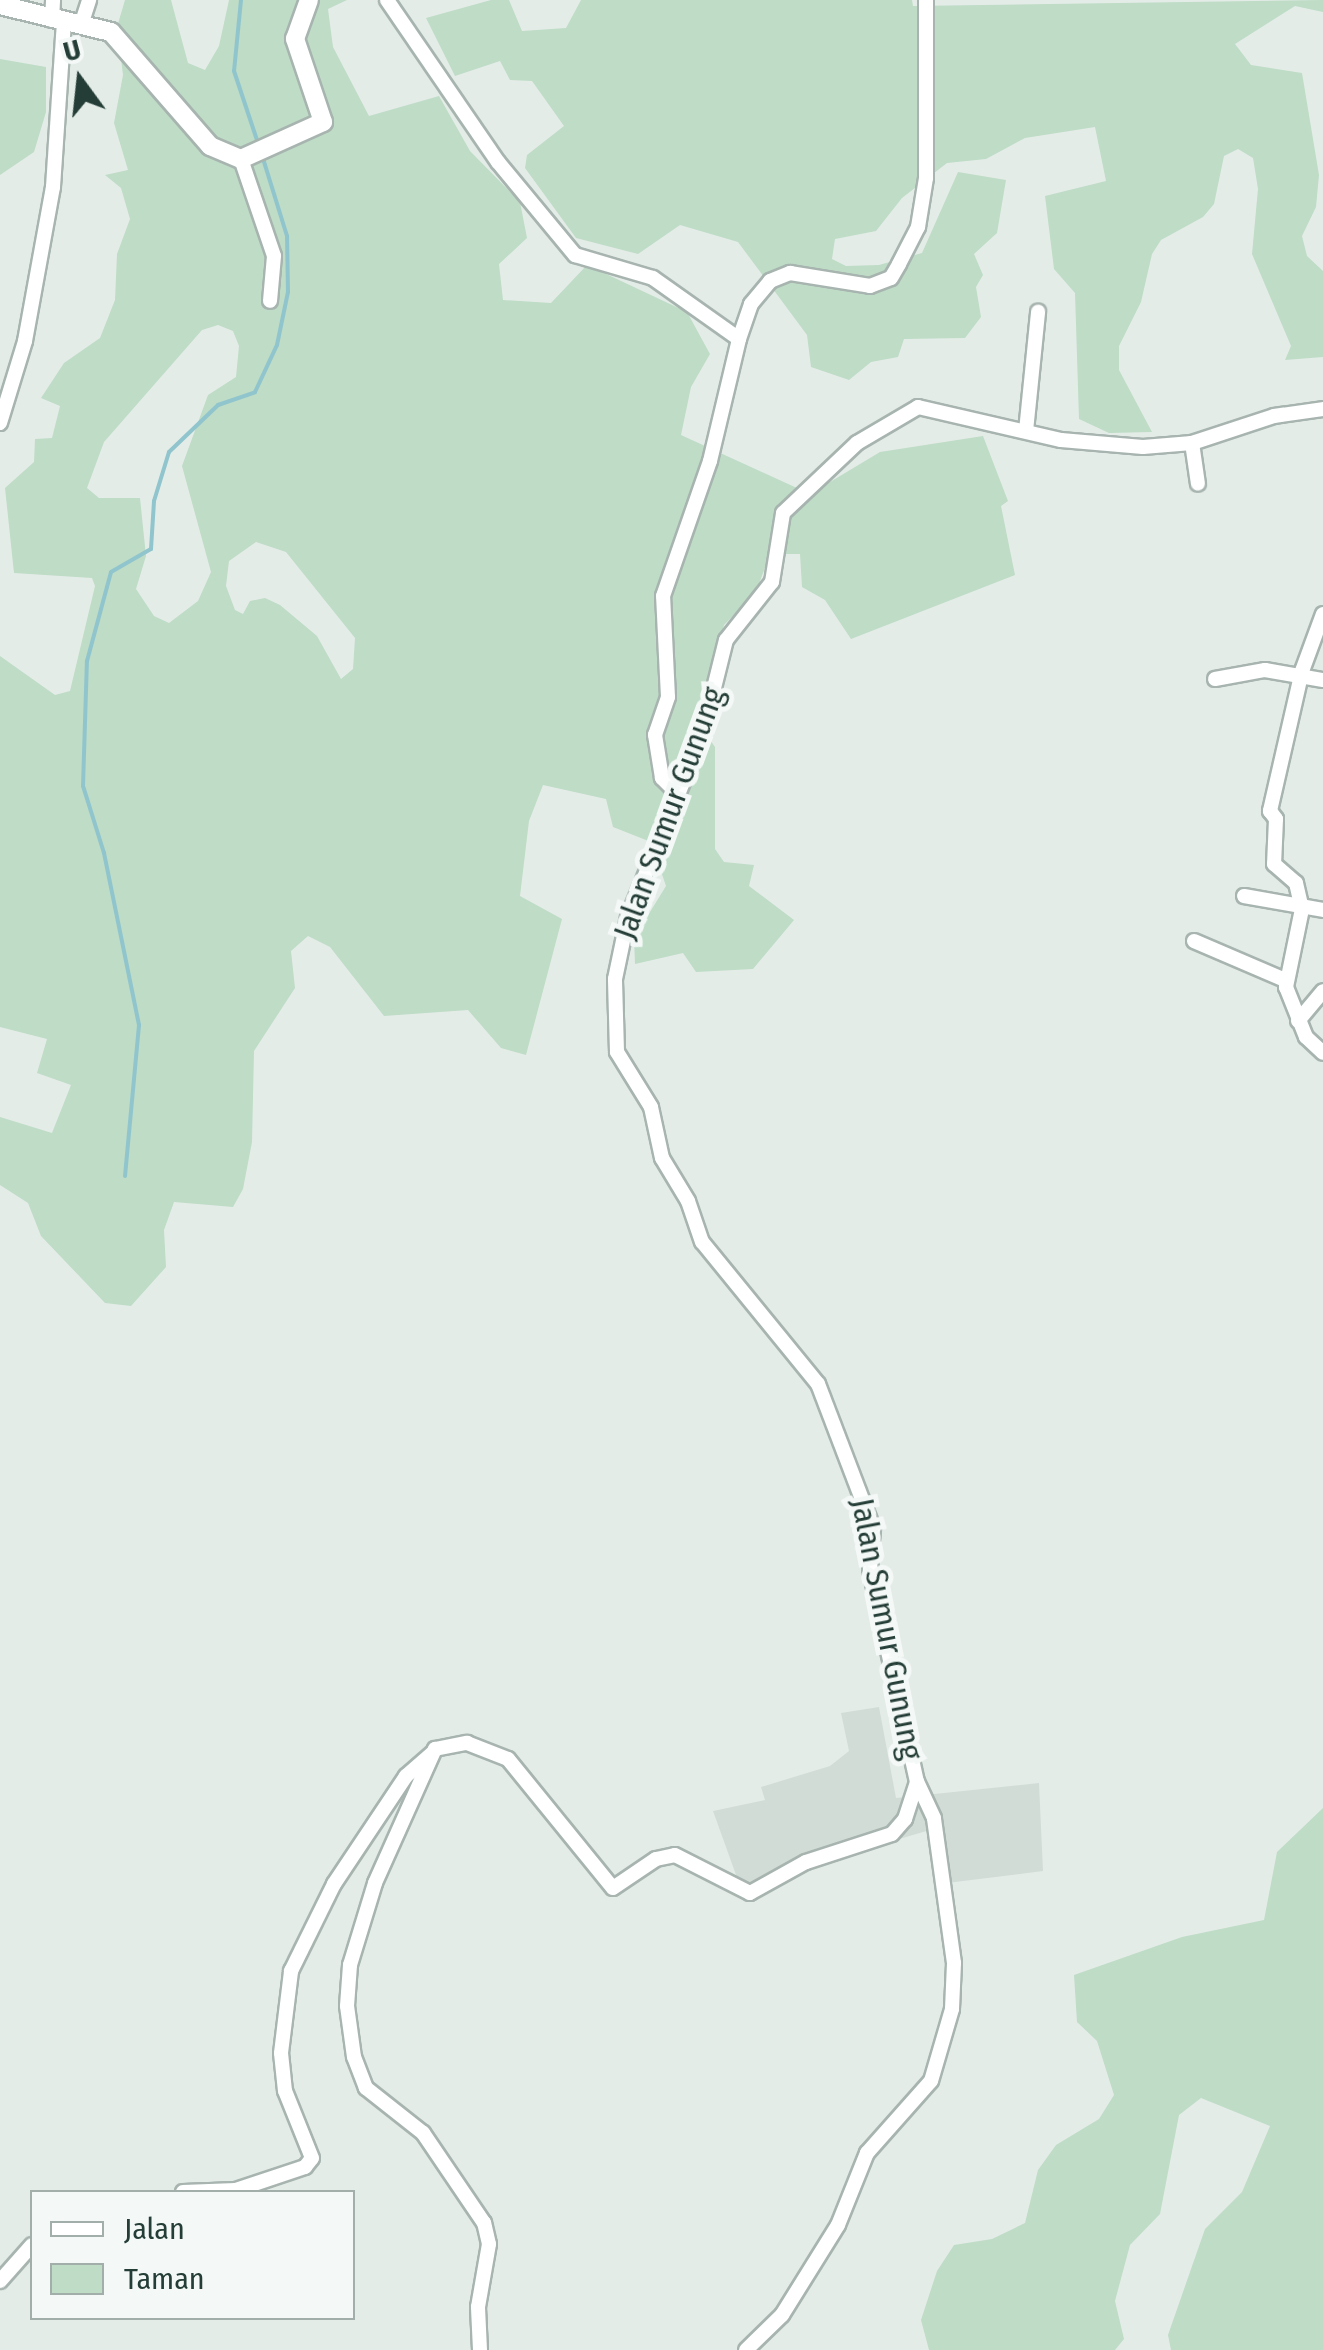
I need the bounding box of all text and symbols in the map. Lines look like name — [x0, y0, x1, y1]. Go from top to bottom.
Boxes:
north arrow — [30, 30, 130, 130]
text: U — [60, 32, 84, 69]
street label: Jalan Sumur Gunung — [606, 682, 732, 944]
street label: Jalan Sumur Gunung — [843, 1495, 931, 1763]
legend — [30, 2190, 355, 2320]
text: Jalan — [124, 2211, 185, 2247]
text: Taman — [124, 2261, 205, 2297]

